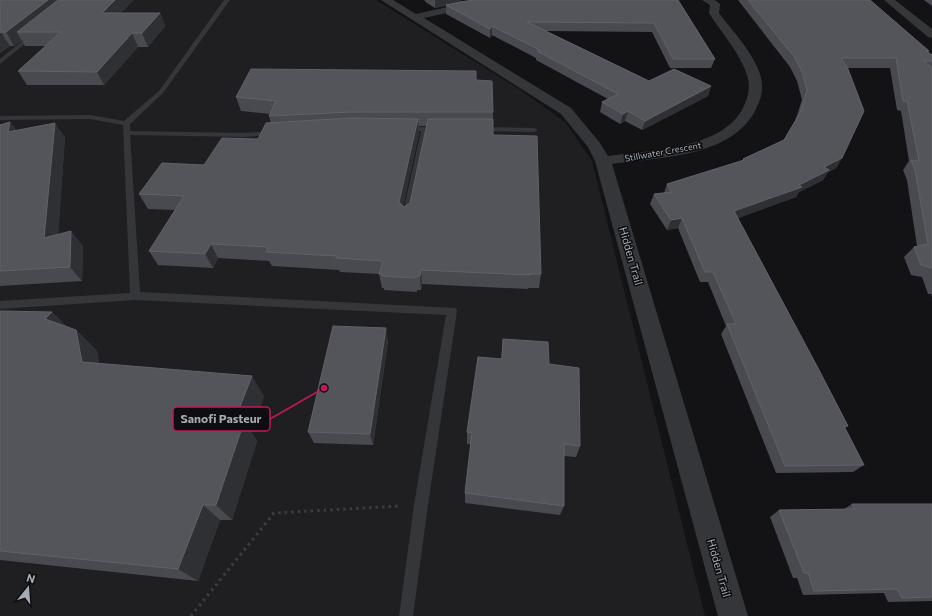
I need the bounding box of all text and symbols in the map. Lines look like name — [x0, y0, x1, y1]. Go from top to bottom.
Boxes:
street label: Stillwater Crescent — [624, 139, 702, 164]
street label: Hidden Trail — [617, 225, 646, 286]
callout: Sanofi Pasteur — [173, 407, 270, 431]
text: Sanofi Pasteur — [181, 411, 262, 425]
street label: Hidden Trail — [705, 537, 734, 598]
north arrow — [8, 568, 48, 608]
text: N — [25, 571, 37, 585]

